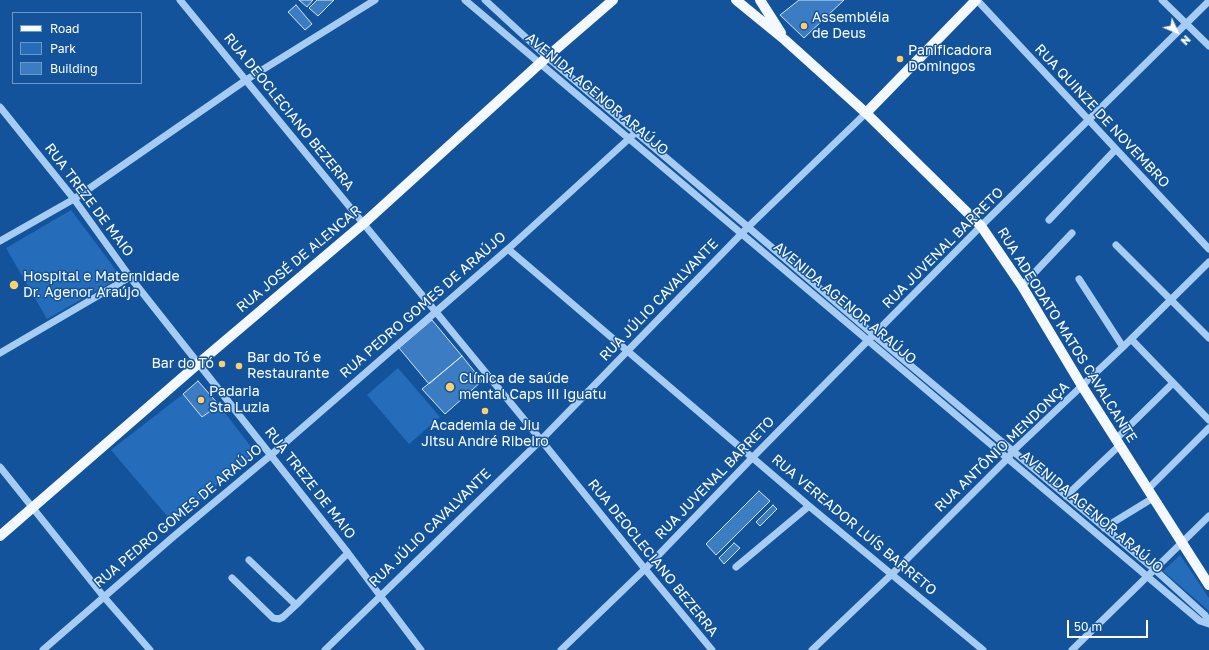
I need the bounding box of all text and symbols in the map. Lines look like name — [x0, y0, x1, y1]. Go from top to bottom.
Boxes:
place label: Assembléia de Deus — [812, 10, 889, 42]
legend — [12, 12, 142, 84]
north arrow — [1157, 12, 1197, 52]
text: Road — [50, 21, 79, 36]
marker: Assembléia de Deus — [799, 21, 809, 31]
street label: AVENIDA AGENOR ARAÚJO — [522, 29, 672, 159]
street label: RUA DEOCLECIANO BEZERRA — [220, 30, 358, 194]
text: N — [1178, 33, 1194, 48]
text: Park — [50, 41, 76, 56]
street label: RUA QUINZE DE NOVEMBRO — [1031, 41, 1173, 191]
place label: Panificadora Domingos — [908, 43, 992, 76]
marker: Panificadora Domingos — [895, 54, 905, 64]
text: Building — [50, 61, 98, 76]
street label: RUA TREZE DE MAIO — [41, 140, 137, 260]
street label: RUA JUVENAL BARRETO — [879, 184, 1007, 312]
street label: RUA JOSÉ DE ALENCAR — [233, 202, 365, 316]
street label: RUA ADEODATO MATOS CAVALCANTE — [994, 224, 1140, 446]
street label: RUA PEDRO GOMES DE ARAÚJO — [337, 228, 509, 382]
street label: RUA JÚLIO CAVALVANTE — [596, 236, 722, 364]
street label: AVENIDA AGENOR ARAÚJO — [770, 238, 920, 368]
place label: Hospital e Maternidade Dr. Agenor Araújo — [23, 269, 180, 302]
marker: Hospital e Maternidade Dr. Agenor Araújo — [8, 279, 20, 291]
place label: Bar do Tó e Restaurante — [247, 350, 329, 382]
place label: Bar do Tó — [151, 356, 214, 372]
marker: Bar do Tó — [217, 359, 227, 369]
marker: Bar do Tó e Restaurante — [234, 361, 244, 371]
place label: Clínica de saúde mental Caps III Iguatu — [459, 371, 606, 404]
street label: RUA ANTÔNIO MENDONÇA — [931, 378, 1073, 516]
marker: Clínica de saúde mental Caps III Iguatu — [444, 381, 456, 393]
place label: Padaria Sta Luzia — [209, 384, 270, 416]
marker: Padaria Sta Luzia — [196, 395, 206, 405]
marker: Academia de Jiu Jitsu André Ribeiro — [480, 406, 490, 416]
street label: RUA JUVENAL BARRETO — [652, 413, 778, 543]
place label: Academia de Jiu Jitsu André Ribeiro — [421, 418, 549, 450]
street label: RUA TREZE DE MAIO — [261, 424, 359, 542]
street label: RUA PEDRO GOMES DE ARAÚJO — [91, 441, 265, 591]
street label: AVENIDA AGENOR ARAÚJO — [1017, 447, 1167, 577]
street label: RUA VEREADOR LUÍS BARRETO — [768, 451, 940, 599]
street label: RUA JÚLIO CAVALVANTE — [366, 465, 494, 591]
street label: RUA DEOCLECIANO BEZERRA — [584, 476, 722, 640]
scale bar — [1069, 612, 1150, 638]
text: 50 m — [1074, 619, 1102, 634]

